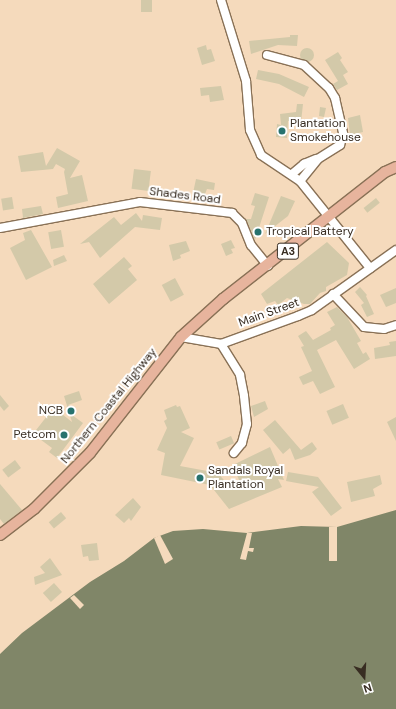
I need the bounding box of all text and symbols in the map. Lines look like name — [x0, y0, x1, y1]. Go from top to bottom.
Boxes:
place label: Plantation Smokehouse — [290, 117, 361, 145]
marker: Plantation Smokehouse — [277, 126, 287, 136]
street label: Shades Road — [148, 184, 222, 208]
place label: Tropical Battery — [266, 225, 354, 239]
marker: Tropical Battery — [253, 227, 263, 237]
road number: A3 — [276, 242, 300, 260]
street label: Main Street — [237, 295, 301, 331]
street label: Northern Coastal Highway — [58, 345, 160, 467]
place label: NCB — [39, 404, 63, 418]
marker: NCB — [66, 406, 76, 416]
place label: Petcom — [14, 428, 56, 442]
marker: Petcom — [59, 430, 69, 440]
place label: Sandals Royal Plantation — [208, 464, 283, 492]
marker: Sandals Royal Plantation — [195, 473, 205, 483]
north arrow — [344, 657, 384, 697]
text: N — [362, 681, 374, 696]

